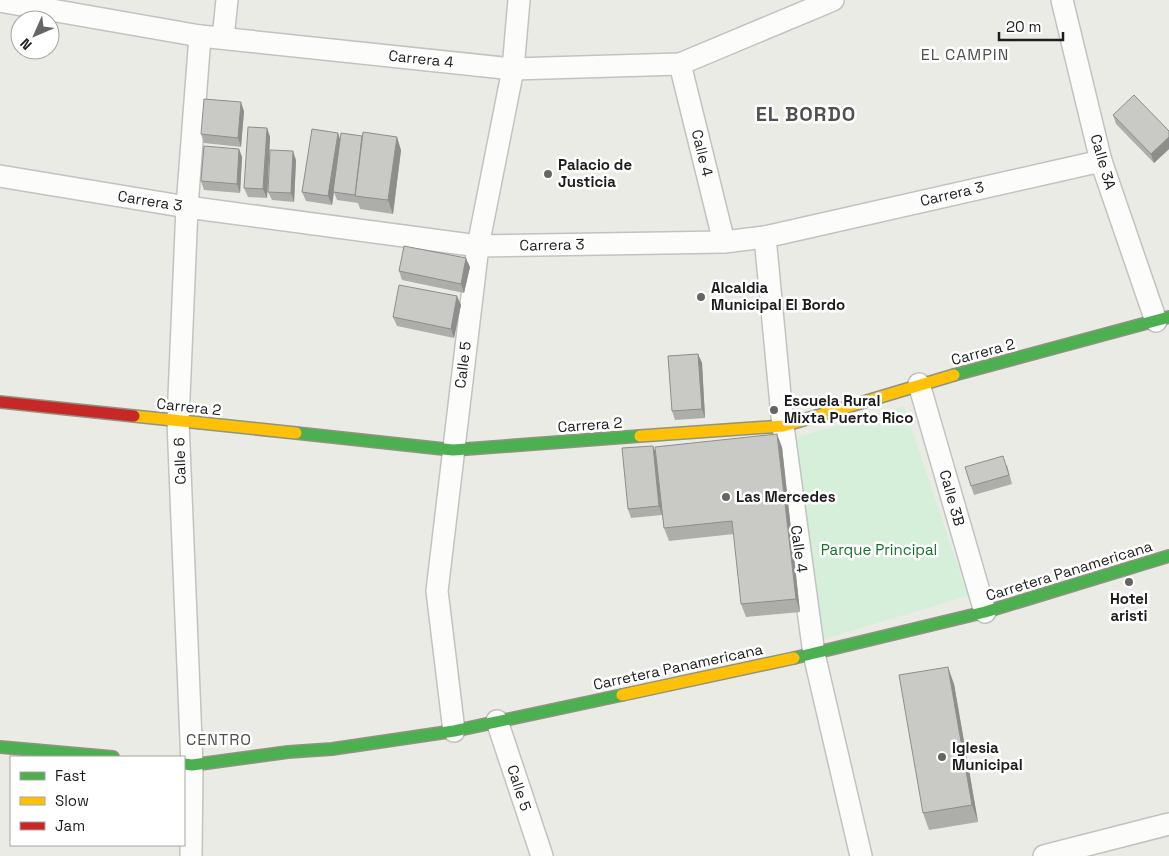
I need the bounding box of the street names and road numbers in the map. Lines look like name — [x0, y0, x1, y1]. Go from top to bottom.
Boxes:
street label: Carrera 4 — [388, 46, 455, 71]
street label: Calle 4 — [687, 127, 717, 178]
street label: Calle 3A — [1087, 132, 1121, 192]
street label: Carrera 3 — [918, 177, 986, 210]
street label: Carrera 3 — [116, 186, 184, 215]
street label: Carrera 3 — [519, 234, 585, 255]
street label: Carrera 2 — [949, 334, 1017, 369]
street label: Calle 5 — [450, 340, 475, 390]
street label: Carrera 2 — [156, 394, 222, 419]
street label: Carrera 2 — [557, 413, 623, 436]
street label: Calle 6 — [169, 437, 190, 485]
street label: Calle 3B — [935, 468, 970, 528]
street label: Calle 4 — [787, 524, 812, 574]
street label: Carretera Panamericana — [983, 536, 1155, 605]
street label: Carretera Panamericana — [591, 639, 765, 694]
street label: Calle 5 — [503, 762, 536, 813]

